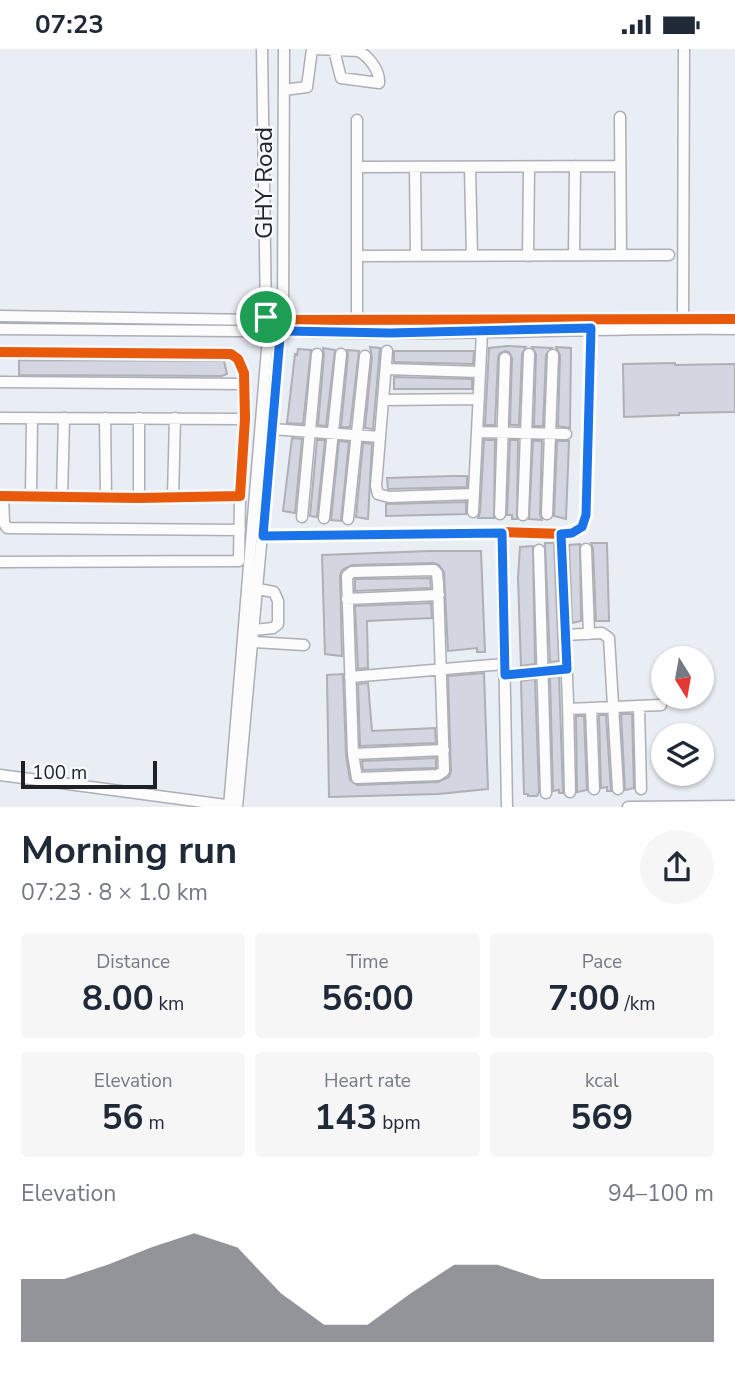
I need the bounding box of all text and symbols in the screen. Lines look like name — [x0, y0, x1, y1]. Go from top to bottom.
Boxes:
text: 07:23 — [35, 7, 104, 42]
street label: GHY Road — [248, 127, 280, 239]
pin — [236, 287, 296, 347]
icon: arrive — [247, 298, 285, 336]
north arrow — [651, 646, 714, 709]
map controls — [651, 646, 714, 786]
button: layers — [651, 723, 714, 786]
scale bar — [21, 758, 158, 790]
text: 100 m — [32, 760, 87, 786]
text: Morning run — [21, 825, 237, 876]
button: share — [640, 830, 714, 904]
text: 07:23 · 8 × 1.0 km — [21, 877, 208, 908]
text: Distance — [96, 949, 170, 975]
text: Time — [346, 949, 389, 975]
text: Pace — [582, 949, 622, 975]
text: 8.00 — [82, 975, 154, 1022]
text: 56:00 — [321, 975, 414, 1022]
text: 7:00 — [548, 975, 620, 1022]
text: km — [154, 991, 184, 1017]
text: /km — [620, 991, 656, 1017]
text: Elevation — [94, 1068, 173, 1094]
text: Heart rate — [324, 1068, 411, 1094]
text: kcal — [585, 1068, 619, 1094]
text: 56 — [102, 1094, 144, 1141]
text: 143 — [314, 1094, 377, 1141]
text: 569 — [570, 1094, 633, 1141]
text: m — [144, 1110, 165, 1136]
text: bpm — [377, 1110, 421, 1136]
text: Elevation — [21, 1178, 116, 1209]
text: 94–100 m — [608, 1178, 714, 1209]

